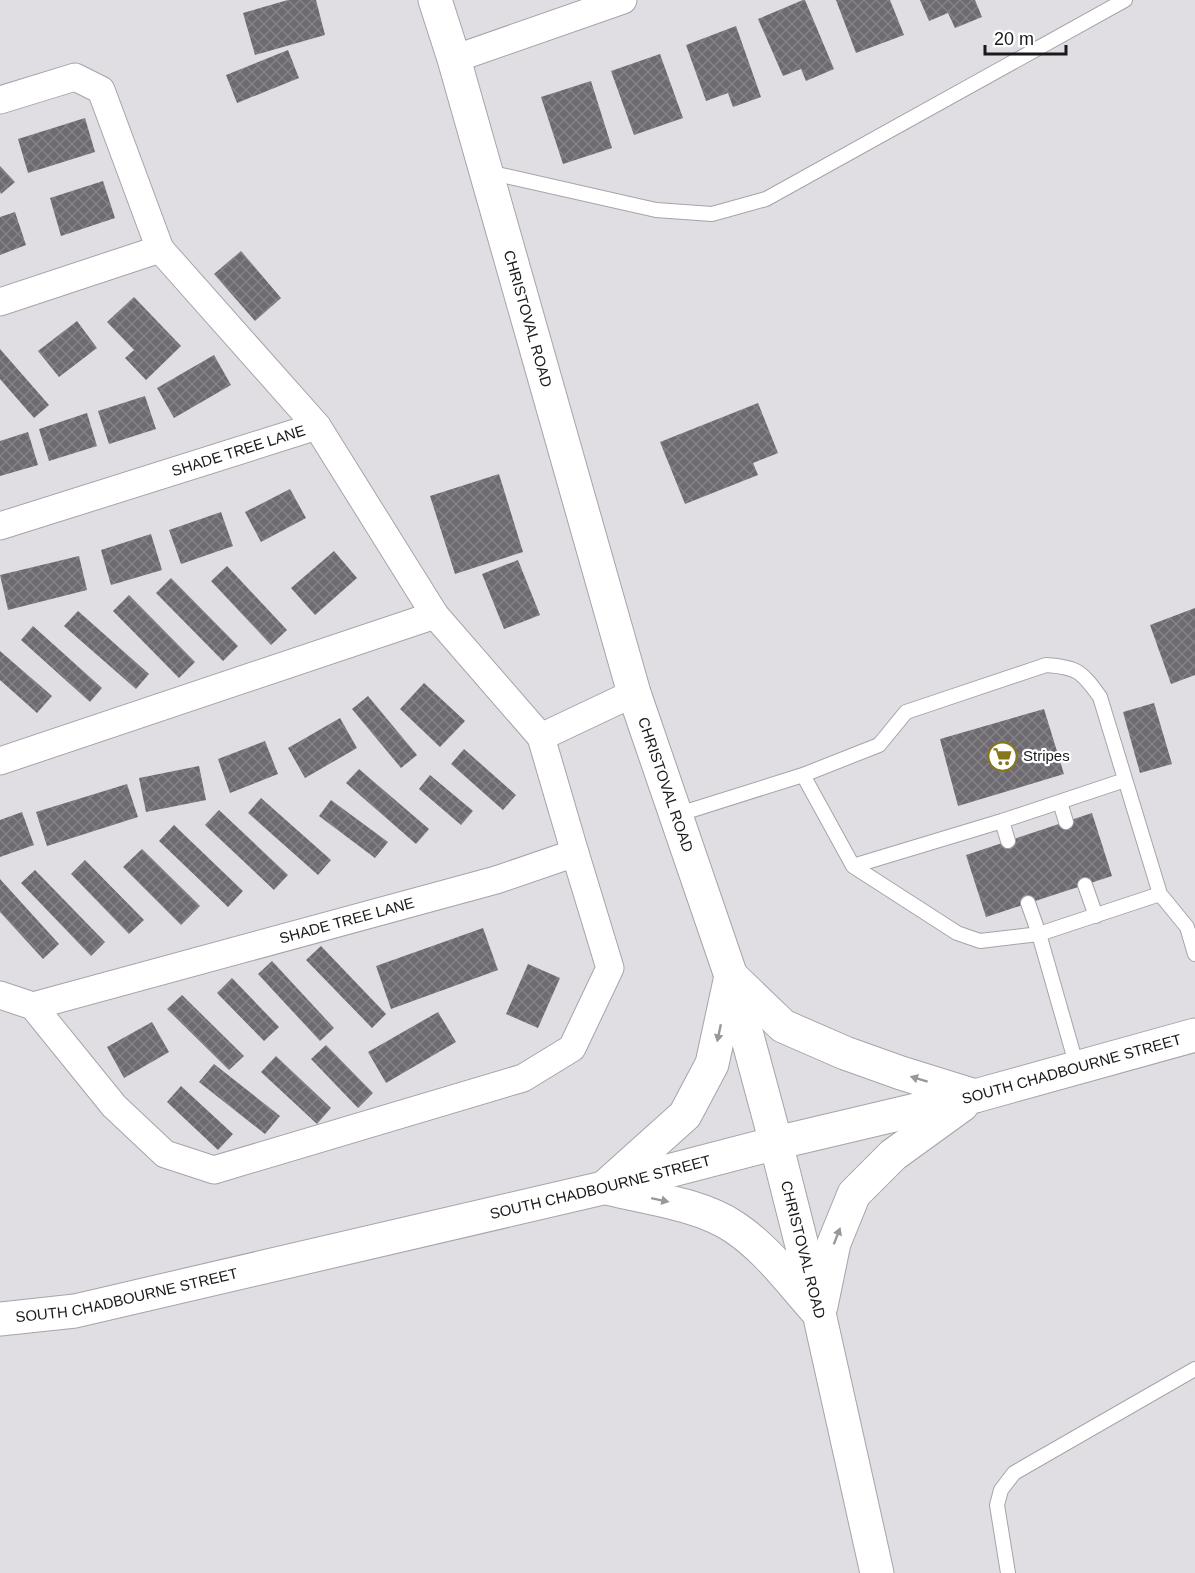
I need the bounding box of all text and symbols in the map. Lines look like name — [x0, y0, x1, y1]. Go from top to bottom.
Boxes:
scale bar — [985, 18, 1066, 56]
text: 20 m — [994, 29, 1034, 49]
street label: CHRISTOVAL ROAD — [501, 248, 556, 389]
street label: SHADE TREE LANE — [169, 421, 307, 479]
street label: CHRISTOVAL ROAD — [635, 715, 697, 854]
supermarket icon: Stripes — [986, 740, 1018, 772]
place label: Stripes — [1023, 747, 1070, 764]
street label: SHADE TREE LANE — [277, 894, 416, 947]
one-way arrow — [714, 1024, 723, 1043]
street label: SOUTH CHADBOURNE STREET — [960, 1030, 1183, 1107]
one-way arrow — [910, 1074, 928, 1083]
street label: SOUTH CHADBOURNE STREET — [488, 1151, 712, 1222]
street label: CHRISTOVAL ROAD — [778, 1179, 829, 1320]
one-way arrow — [651, 1196, 670, 1205]
one-way arrow — [833, 1227, 842, 1245]
street label: SOUTH CHADBOURNE STREET — [15, 1264, 239, 1325]

